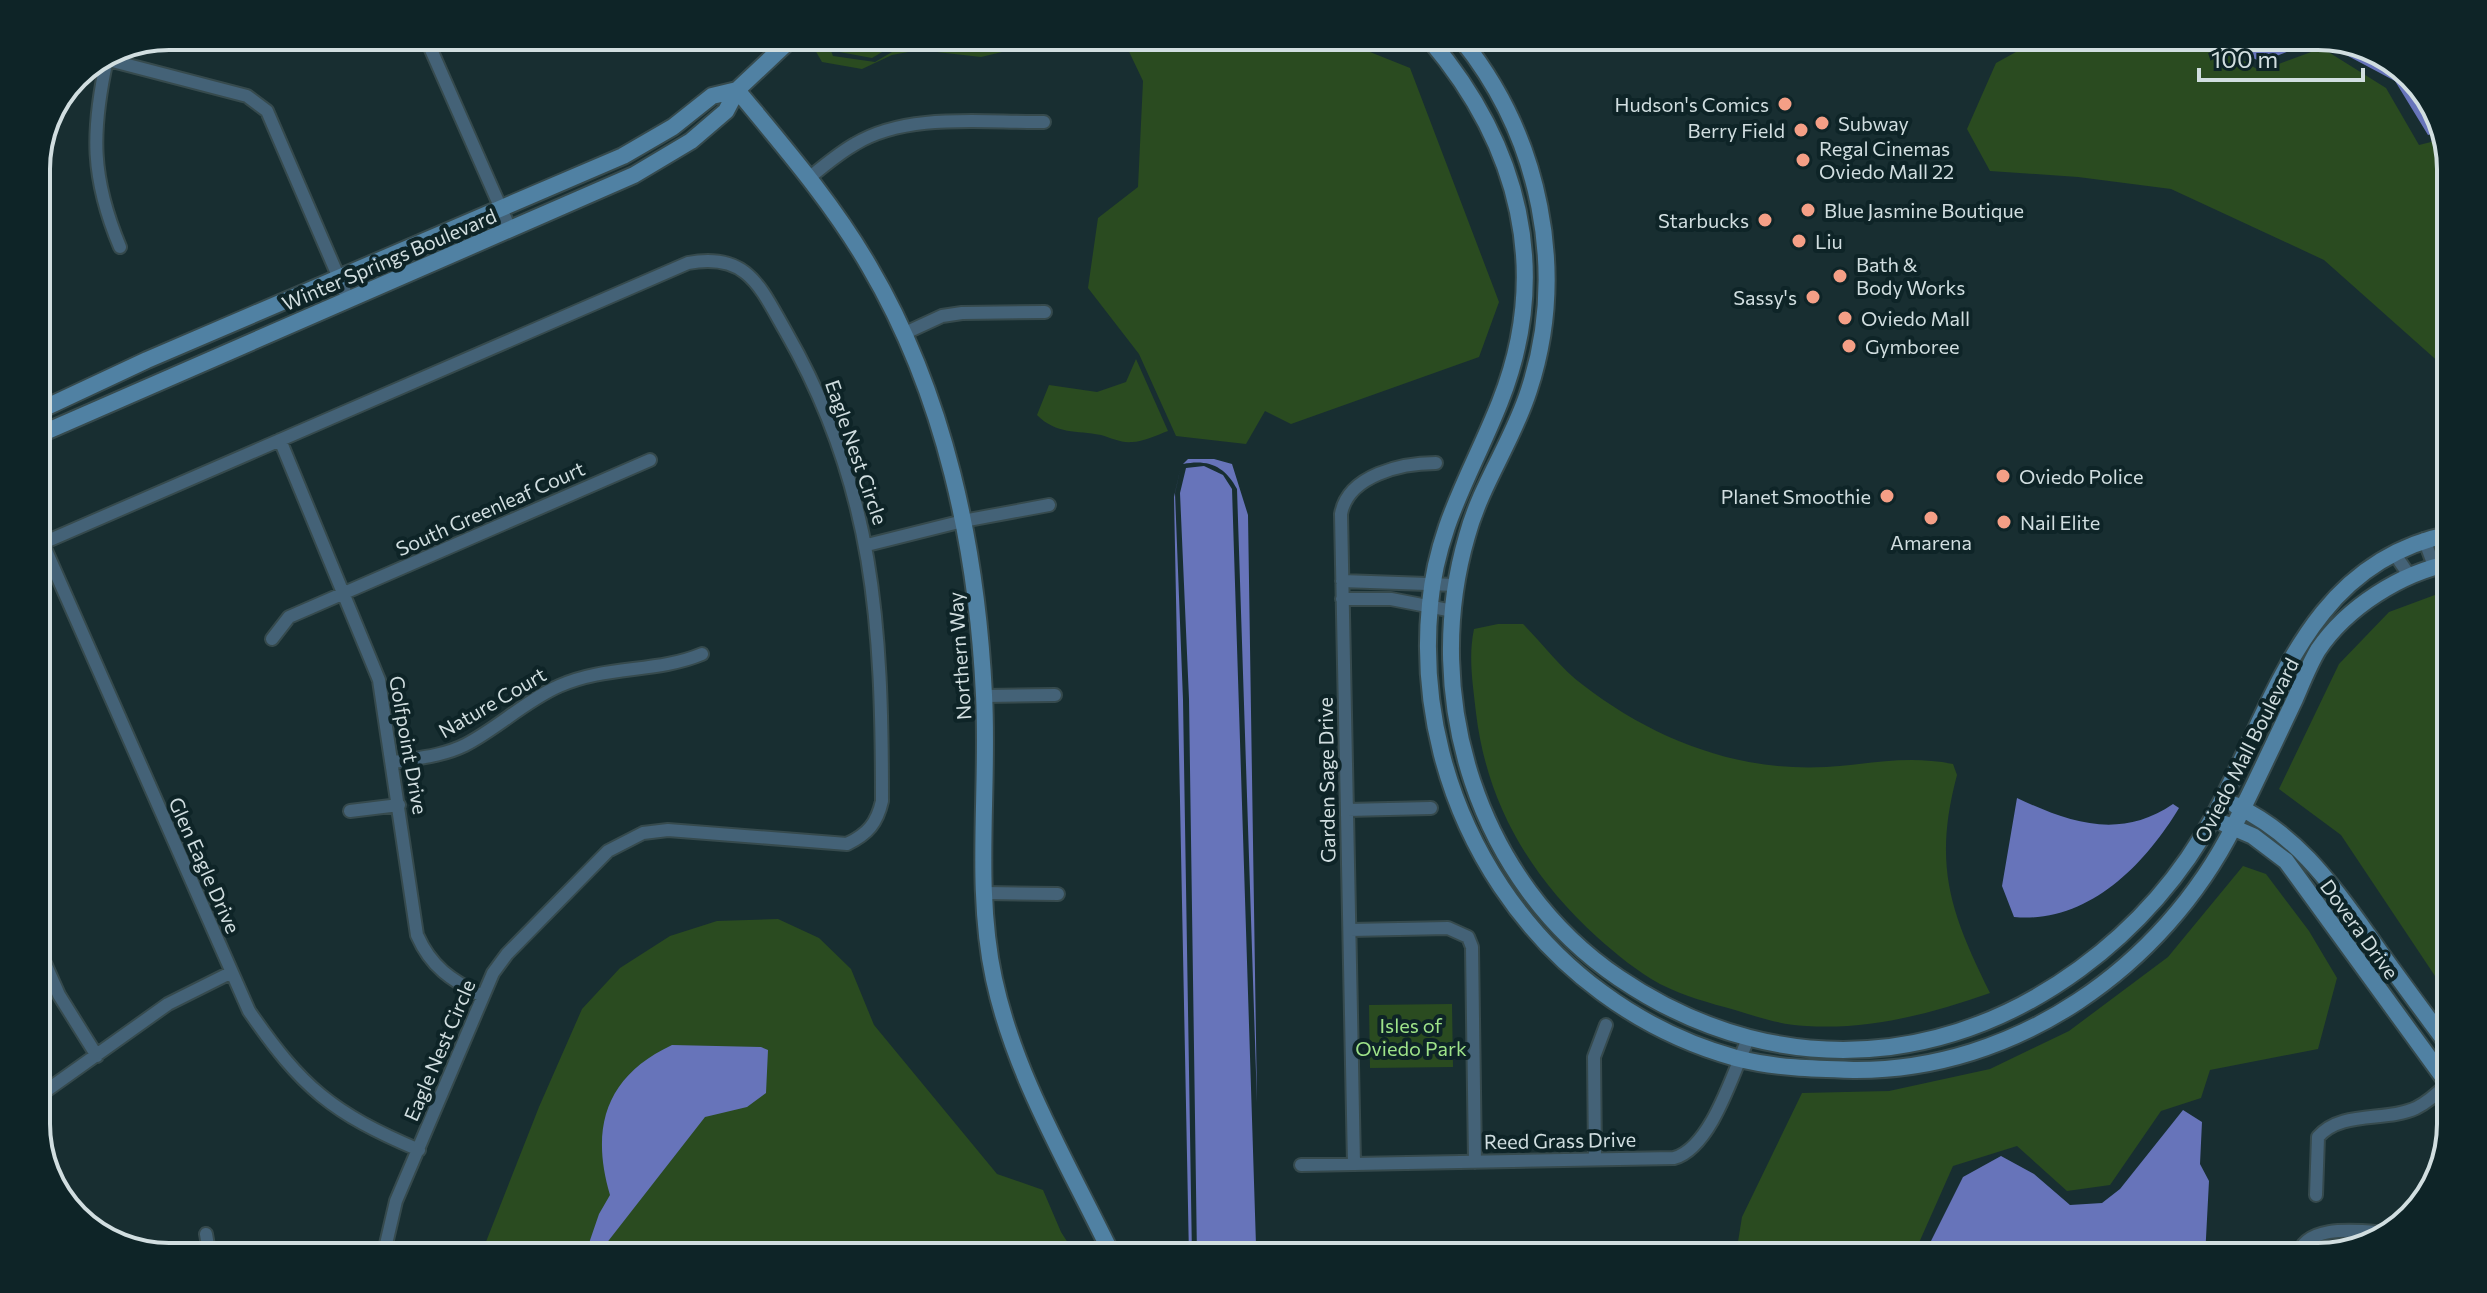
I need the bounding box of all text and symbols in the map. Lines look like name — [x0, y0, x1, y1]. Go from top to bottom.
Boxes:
scale bar — [2199, 32, 2363, 82]
text: 100 m — [2211, 44, 2278, 73]
place label: Hudson's Comics — [1615, 92, 1769, 116]
marker: Hudson's Comics — [1776, 95, 1794, 113]
place label: Subway — [1838, 111, 1909, 135]
marker: Subway — [1813, 114, 1831, 132]
place label: Berry Field — [1688, 118, 1785, 142]
marker: Berry Field — [1792, 121, 1810, 139]
place label: Regal Cinemas Oviedo Mall 22 — [1819, 136, 1954, 183]
marker: Regal Cinemas Oviedo Mall 22 — [1794, 151, 1812, 169]
place label: Blue Jasmine Boutique — [1824, 198, 2024, 222]
marker: Blue Jasmine Boutique — [1799, 201, 1817, 219]
street label: Winter Springs Boulevard — [278, 203, 500, 315]
place label: Starbucks — [1658, 208, 1749, 232]
marker: Starbucks — [1756, 211, 1774, 229]
place label: Liu — [1815, 229, 1843, 253]
marker: Liu — [1790, 232, 1808, 250]
place label: Bath & Body Works — [1856, 252, 1965, 299]
marker: Bath & Body Works — [1831, 267, 1849, 285]
place label: Sassy's — [1733, 285, 1797, 309]
marker: Sassy's — [1804, 288, 1822, 306]
place label: Oviedo Mall — [1861, 306, 1970, 330]
marker: Oviedo Mall — [1836, 309, 1854, 327]
place label: Gymboree — [1865, 334, 1960, 358]
marker: Gymboree — [1840, 337, 1858, 355]
street label: Eagle Nest Circle — [821, 377, 893, 527]
street label: South Greenleaf Court — [392, 456, 588, 560]
place label: Oviedo Police — [2019, 464, 2143, 488]
marker: Oviedo Police — [1994, 467, 2012, 485]
place label: Planet Smoothie — [1721, 484, 1871, 508]
marker: Planet Smoothie — [1878, 487, 1896, 505]
marker: Amarena — [1922, 509, 1940, 527]
place label: Nail Elite — [2020, 510, 2100, 534]
marker: Nail Elite — [1995, 513, 2013, 531]
place label: Amarena — [1890, 530, 1972, 554]
street label: Northern Way — [943, 591, 975, 721]
street label: Oviedo Mall Boulevard — [2189, 654, 2303, 846]
street label: Nature Court — [434, 662, 550, 742]
street label: Golfpoint Drive — [385, 674, 433, 816]
street label: Garden Sage Drive — [1313, 697, 1339, 863]
street label: Glen Eagle Drive — [164, 793, 246, 937]
street label: Dovera Drive — [2316, 875, 2404, 983]
street label: Eagle Nest Circle — [398, 976, 480, 1124]
park label: Isles of Oviedo Park — [1355, 1013, 1467, 1060]
street label: Reed Grass Drive — [1484, 1127, 1636, 1153]

